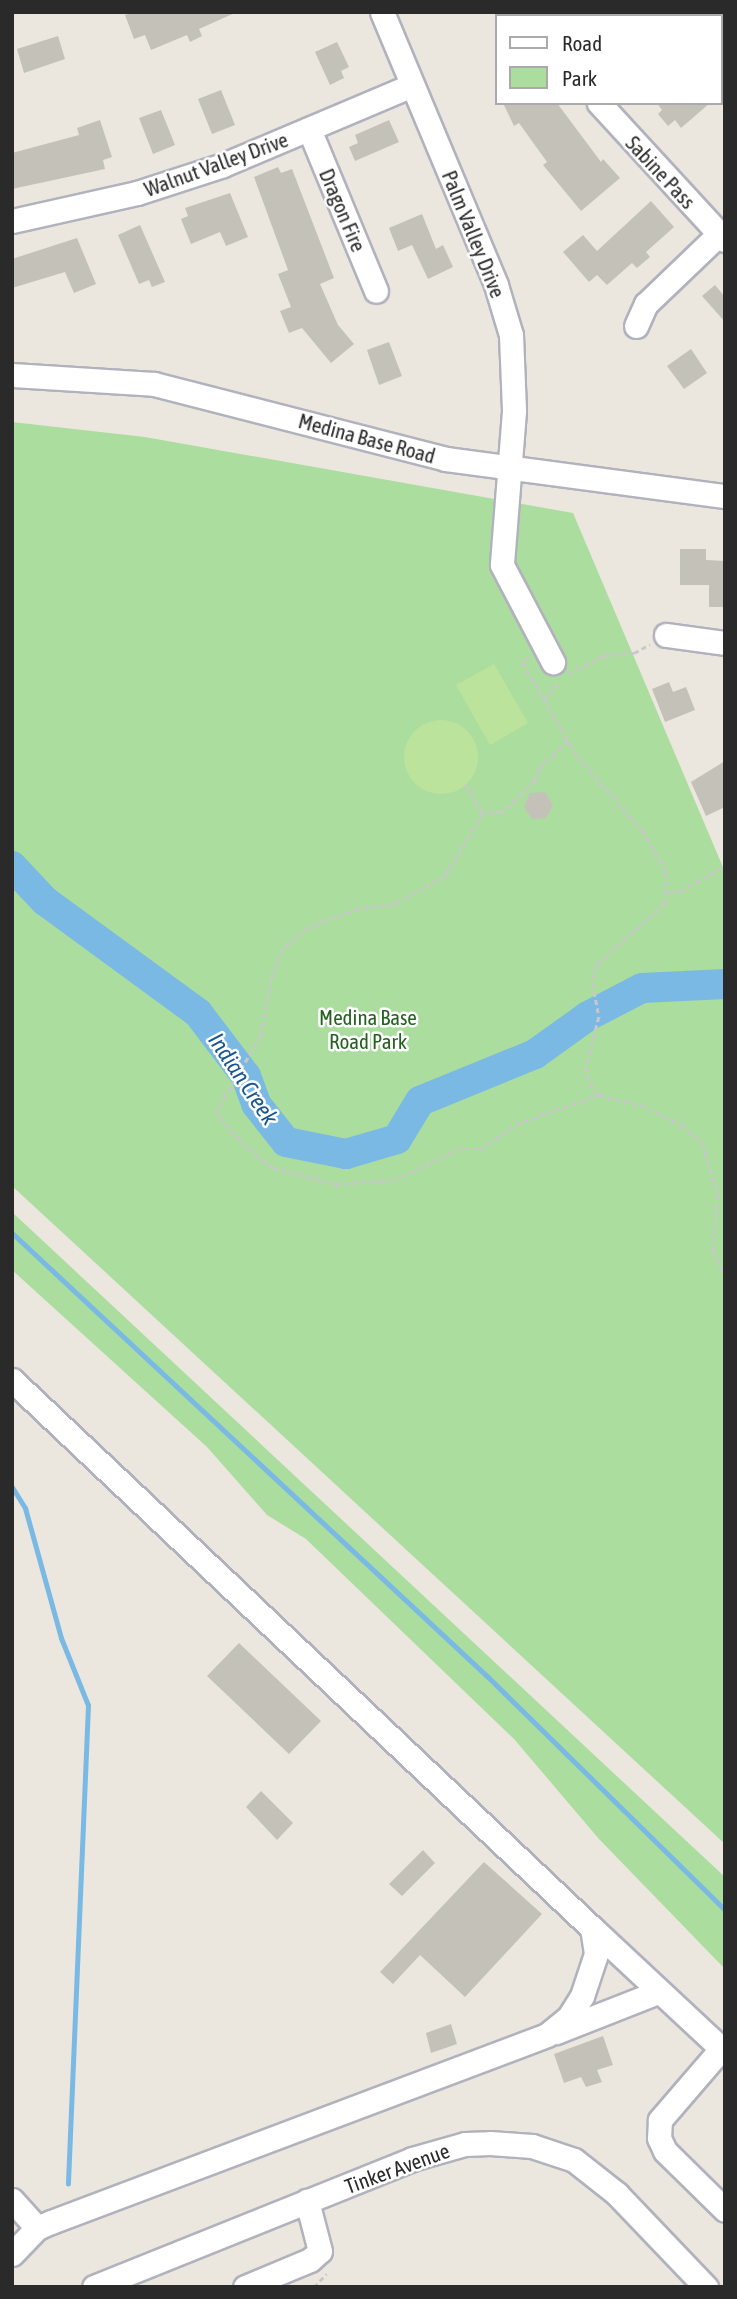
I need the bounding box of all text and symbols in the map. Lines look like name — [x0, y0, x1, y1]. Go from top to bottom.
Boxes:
legend — [496, 14, 723, 105]
text: Road — [562, 31, 602, 55]
text: Park — [562, 66, 597, 90]
street label: Walnut Valley Drive — [141, 126, 291, 202]
street label: Sabine Pass — [621, 130, 701, 214]
street label: Dragon Fire — [314, 165, 372, 255]
street label: Palm Valley Drive — [437, 167, 511, 301]
street label: Medina Base Road — [296, 408, 438, 468]
park label: Medina Base Road Park — [319, 1004, 417, 1054]
water label: Indian Creek — [202, 1028, 284, 1130]
street label: Tinker Avenue — [341, 2137, 453, 2199]

